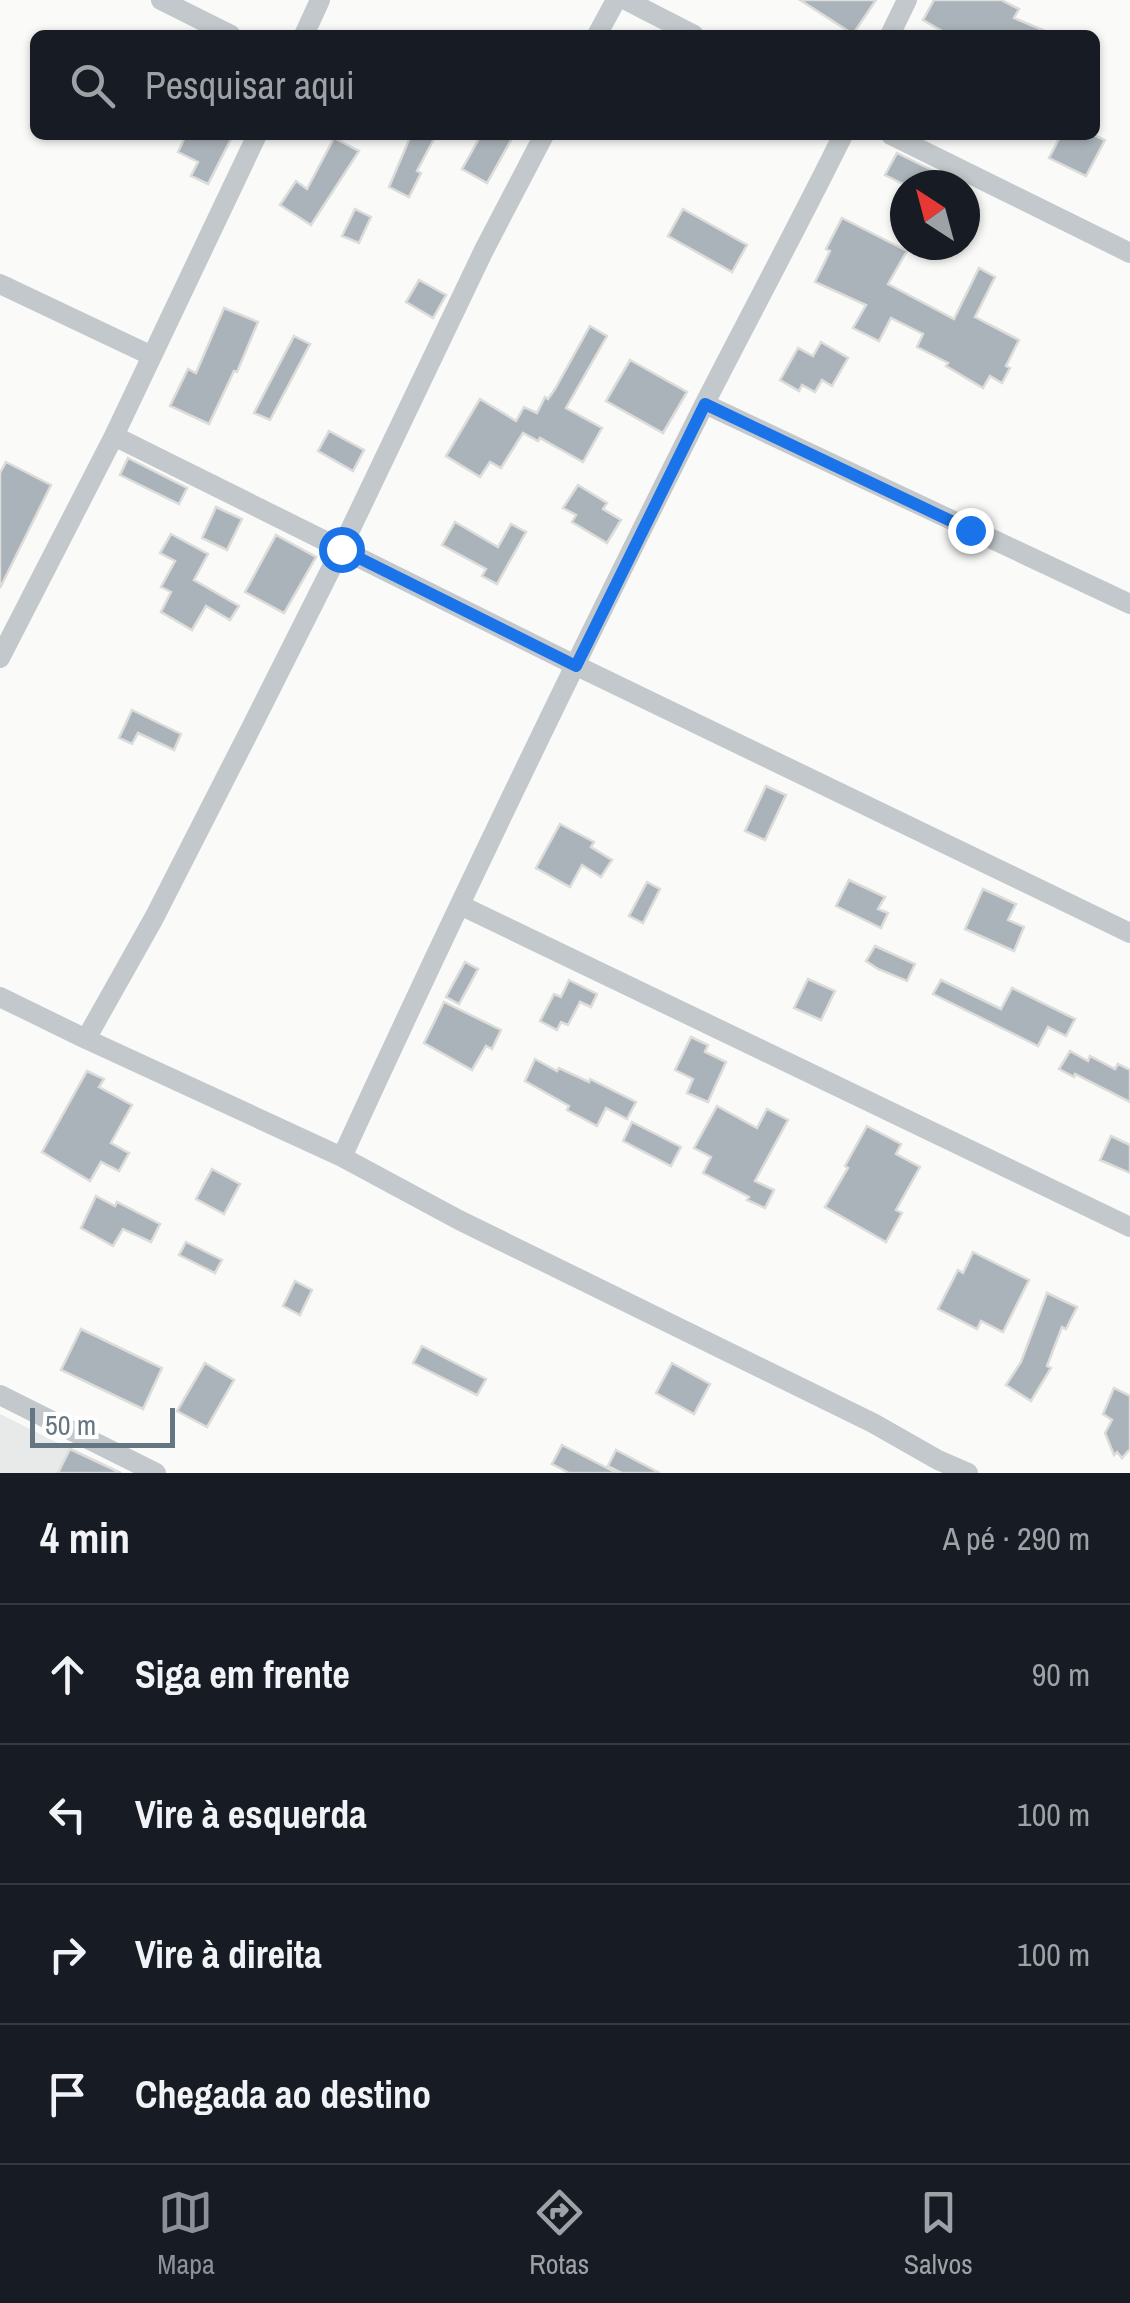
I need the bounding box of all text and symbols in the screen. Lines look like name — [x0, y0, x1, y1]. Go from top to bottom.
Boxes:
search box — [30, 30, 1100, 140]
icon: search — [65, 58, 120, 113]
text: Pesquisar aqui — [145, 60, 355, 111]
north arrow — [890, 170, 980, 260]
route end — [948, 508, 994, 554]
route start — [319, 527, 365, 573]
scale bar — [30, 1403, 175, 1448]
text: 50 m — [45, 1406, 96, 1444]
text: 4 min — [40, 1510, 130, 1566]
text: A pé · 290 m — [943, 1517, 1090, 1560]
icon: ahead — [40, 1647, 95, 1702]
text: Siga em frente — [135, 1649, 350, 1700]
text: 90 m — [1032, 1653, 1090, 1696]
icon: left — [40, 1787, 95, 1842]
text: Vire à esquerda — [135, 1789, 367, 1840]
text: 100 m — [1017, 1793, 1090, 1836]
icon: right — [40, 1927, 95, 1982]
text: Vire à direita — [135, 1929, 322, 1980]
text: 100 m — [1017, 1933, 1090, 1976]
icon: arrive — [40, 2067, 95, 2122]
text: Chegada ao destino — [135, 2069, 431, 2120]
tab: Mapa — [157, 2185, 215, 2283]
tab: Rotas — [529, 2185, 589, 2283]
tab: Salvos — [904, 2185, 973, 2283]

